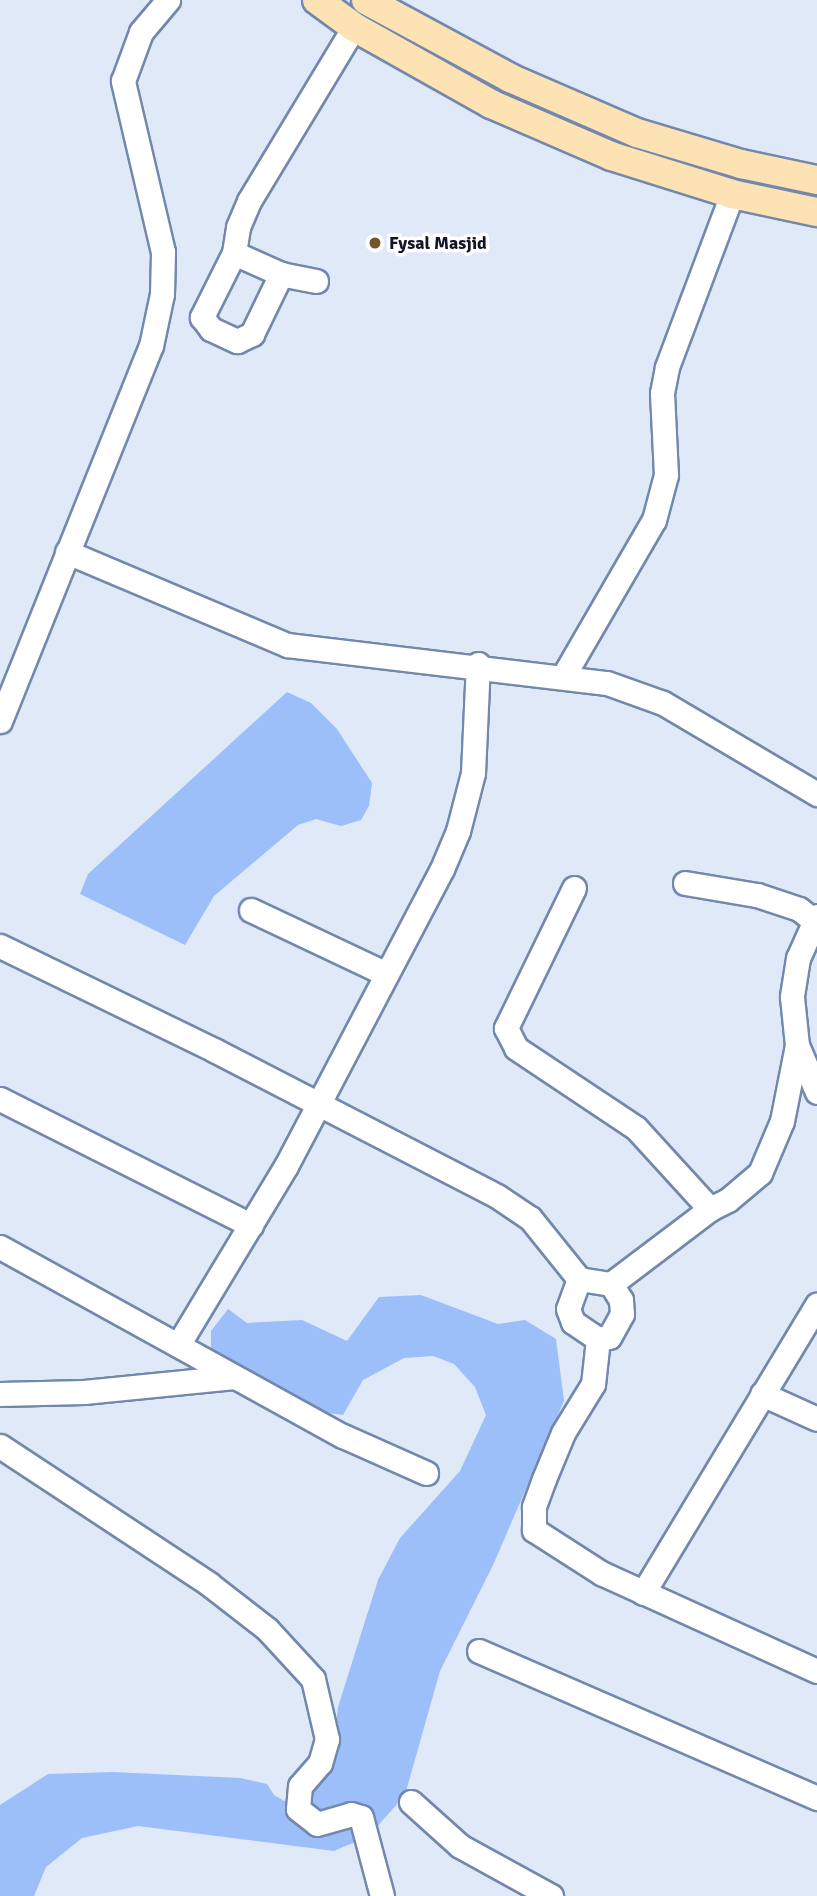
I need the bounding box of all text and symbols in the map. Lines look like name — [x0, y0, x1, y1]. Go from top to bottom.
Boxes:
place label: Fysal Masjid — [389, 232, 487, 254]
marker: Fysal Masjid — [367, 235, 383, 251]

